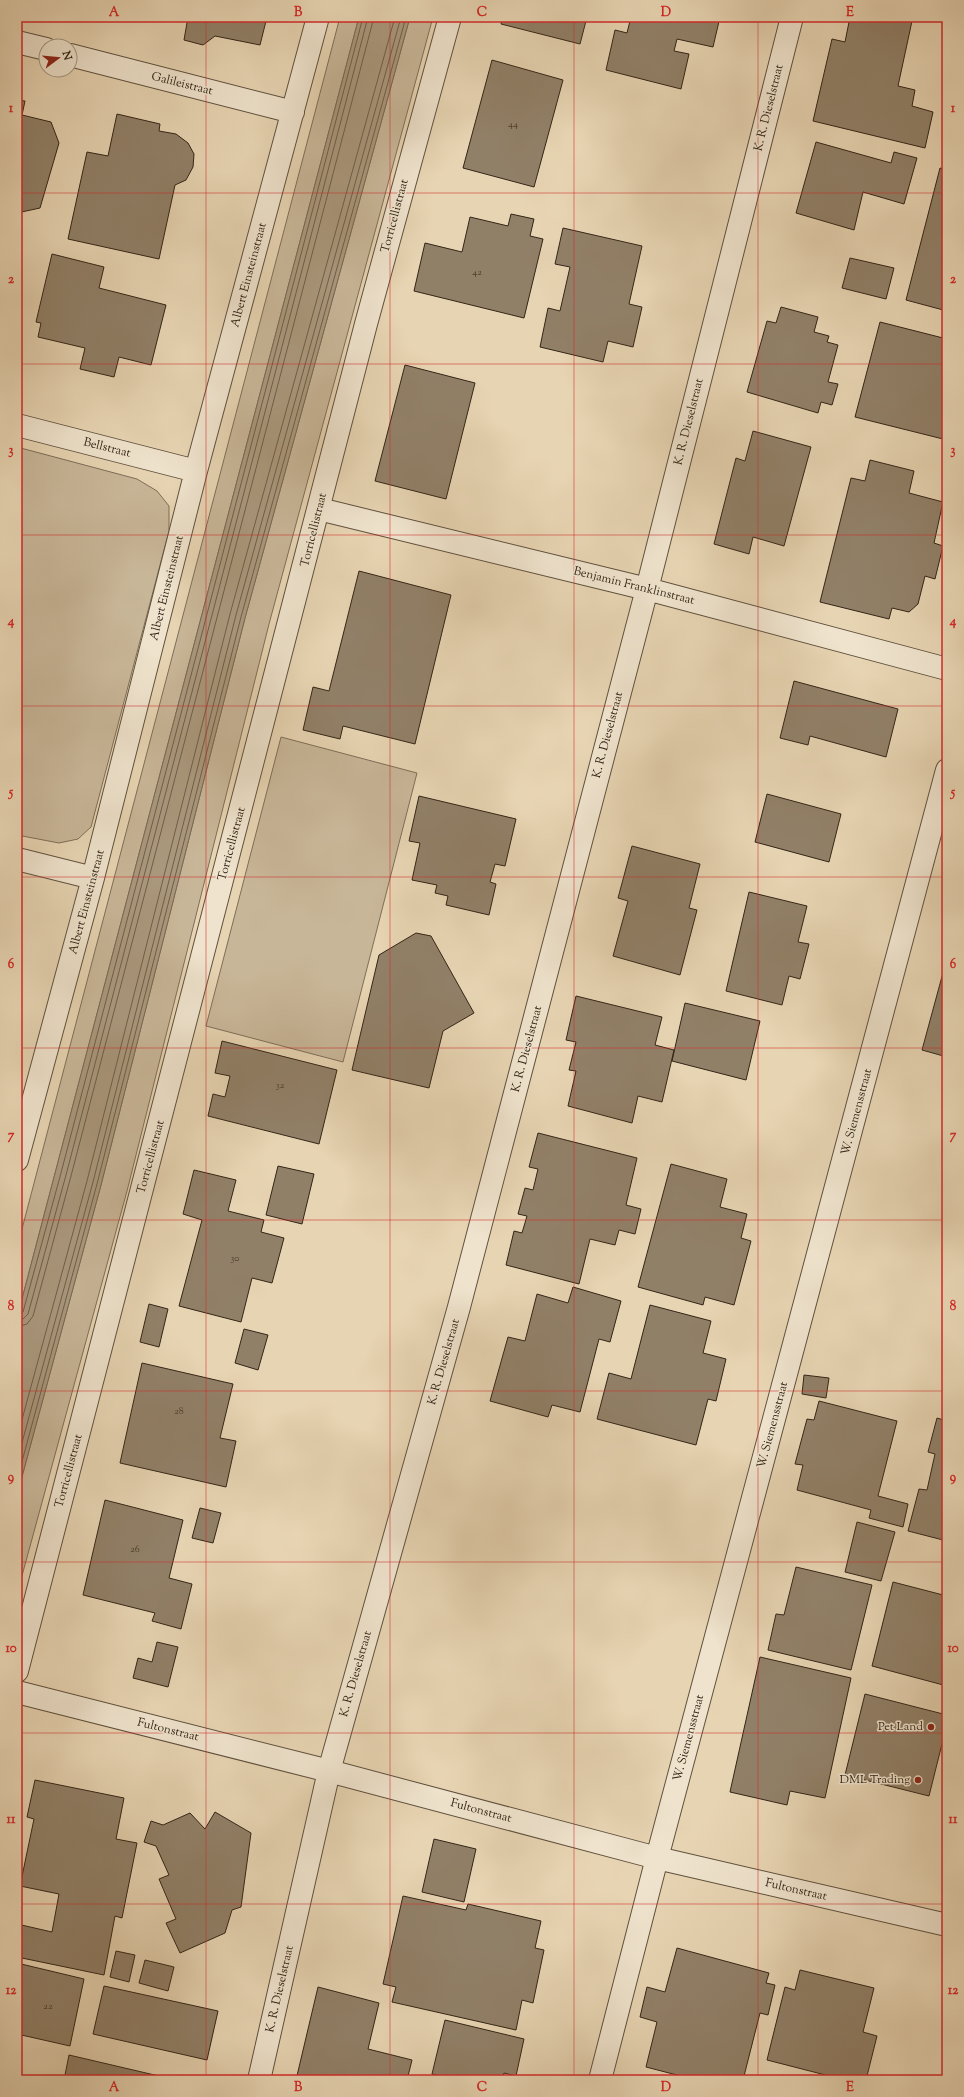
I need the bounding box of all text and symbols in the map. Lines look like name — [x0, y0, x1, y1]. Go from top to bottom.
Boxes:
text: A — [109, 4, 120, 22]
text: B — [294, 4, 303, 22]
text: C — [477, 4, 487, 22]
text: D — [661, 4, 671, 22]
text: E — [846, 4, 854, 22]
north arrow — [38, 38, 78, 78]
text: N — [57, 48, 76, 62]
street label: K. R. Dieselstraat — [750, 63, 788, 153]
street label: Galileistraat — [149, 68, 215, 100]
text: 1 — [9, 100, 14, 118]
text: 1 — [951, 100, 956, 118]
house number: 44 — [508, 117, 518, 132]
street label: Torricellistraat — [377, 177, 413, 255]
street label: Albert Einsteinstraat — [226, 221, 272, 329]
house number: 42 — [472, 265, 482, 280]
text: 2 — [8, 271, 15, 289]
text: 2 — [950, 271, 957, 289]
street label: K. R. Dieselstraat — [670, 377, 708, 467]
street label: Bellstraat — [81, 433, 133, 463]
text: 3 — [8, 442, 14, 460]
text: 3 — [950, 442, 956, 460]
street label: Torricellistraat — [296, 491, 332, 569]
street label: Albert Einsteinstraat — [145, 534, 189, 642]
street label: Benjamin Franklinstraat — [572, 562, 696, 610]
text: 4 — [7, 613, 15, 631]
text: 4 — [949, 613, 957, 631]
street label: K. R. Dieselstraat — [588, 690, 628, 780]
text: 5 — [8, 784, 14, 802]
text: 5 — [950, 784, 956, 802]
street label: Torricellistraat — [214, 805, 250, 883]
street label: Albert Einsteinstraat — [64, 848, 110, 956]
text: 6 — [8, 956, 15, 974]
text: 6 — [950, 956, 957, 974]
street label: K. R. Dieselstraat — [507, 1004, 547, 1094]
street label: W. Siemensstraat — [837, 1067, 877, 1157]
house number: 32 — [276, 1078, 285, 1093]
street label: Torricellistraat — [133, 1118, 169, 1196]
text: 7 — [8, 1127, 15, 1145]
text: 7 — [950, 1127, 957, 1145]
house number: 30 — [230, 1251, 240, 1266]
text: 8 — [8, 1298, 15, 1316]
text: 8 — [950, 1298, 957, 1316]
street label: K. R. Dieselstraat — [423, 1317, 465, 1407]
street label: W. Siemensstraat — [753, 1380, 793, 1470]
house number: 28 — [174, 1404, 184, 1419]
street label: Torricellistraat — [51, 1432, 87, 1510]
text: 9 — [8, 1469, 15, 1487]
text: 9 — [950, 1469, 957, 1487]
house number: 26 — [130, 1542, 140, 1557]
street label: K. R. Dieselstraat — [335, 1629, 377, 1719]
text: 10 — [5, 1640, 17, 1658]
text: 10 — [947, 1640, 959, 1658]
street label: W. Siemensstraat — [669, 1693, 709, 1783]
street label: Fultonstraat — [135, 1714, 201, 1746]
place label: Pet Land — [878, 1718, 923, 1736]
marker: Pet Land — [926, 1722, 936, 1732]
place label: DML Trading — [840, 1771, 910, 1789]
marker: DML Trading — [913, 1775, 923, 1785]
street label: Fultonstraat — [448, 1794, 514, 1828]
text: 11 — [7, 1811, 16, 1829]
text: 11 — [949, 1811, 958, 1829]
street label: Fultonstraat — [763, 1874, 829, 1906]
street label: K. R. Dieselstraat — [261, 1944, 299, 2034]
text: 12 — [6, 1982, 17, 2000]
text: 12 — [948, 1982, 959, 2000]
house number: 22 — [43, 1999, 53, 2014]
text: A — [109, 2079, 120, 2097]
text: B — [294, 2079, 303, 2097]
text: C — [477, 2079, 487, 2097]
text: D — [661, 2079, 671, 2097]
text: E — [846, 2079, 854, 2097]

